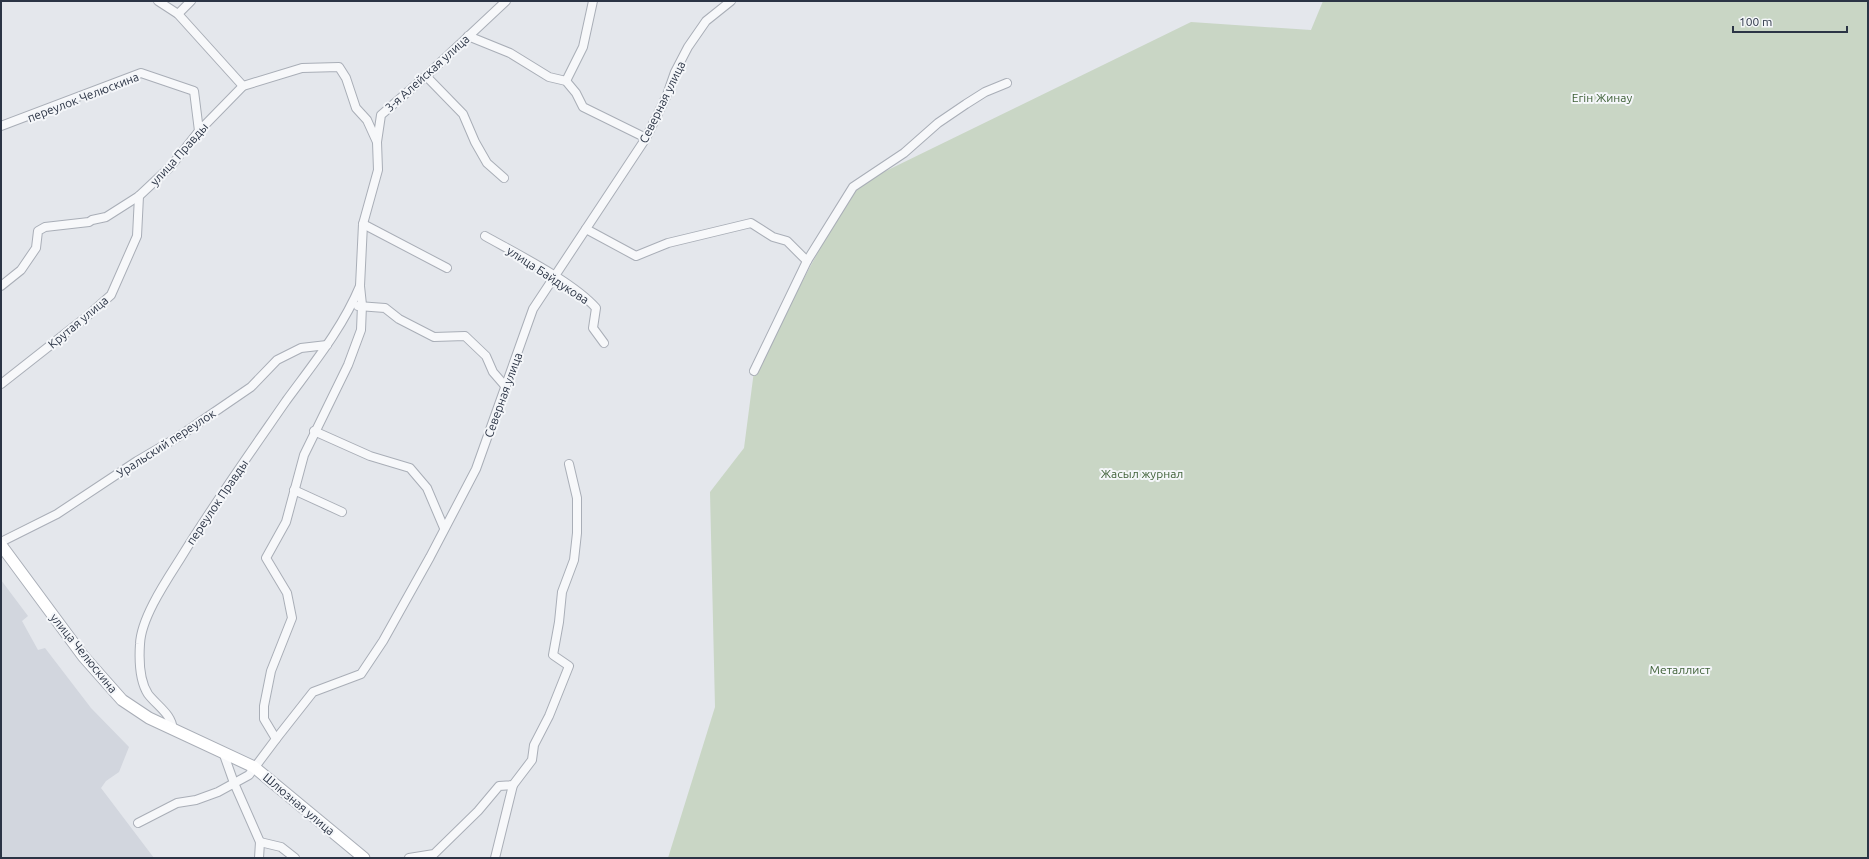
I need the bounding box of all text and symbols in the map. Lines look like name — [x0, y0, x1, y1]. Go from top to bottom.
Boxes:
scale bar — [1733, 8, 1847, 34]
text: 100 m — [1739, 15, 1772, 28]
street label: 3-я Алейская улица — [382, 32, 472, 114]
street label: Северная улица — [637, 59, 687, 145]
street label: переулок Челюскина — [25, 70, 141, 124]
park label: Егін Жинау — [1572, 91, 1633, 104]
street label: улица Правды — [148, 120, 210, 188]
street label: улица Байдукова — [505, 244, 591, 306]
street label: Крутая улица — [46, 293, 110, 351]
street label: Северная улица — [482, 351, 524, 439]
street label: Уральский переулок — [114, 406, 218, 480]
street label: переулок Правды — [184, 457, 250, 547]
park label: Жасыл журнал — [1101, 467, 1183, 480]
street label: улица Челюскина — [48, 611, 120, 695]
park label: Металлист — [1650, 663, 1711, 676]
street label: Шлюзная улица — [261, 770, 337, 838]

